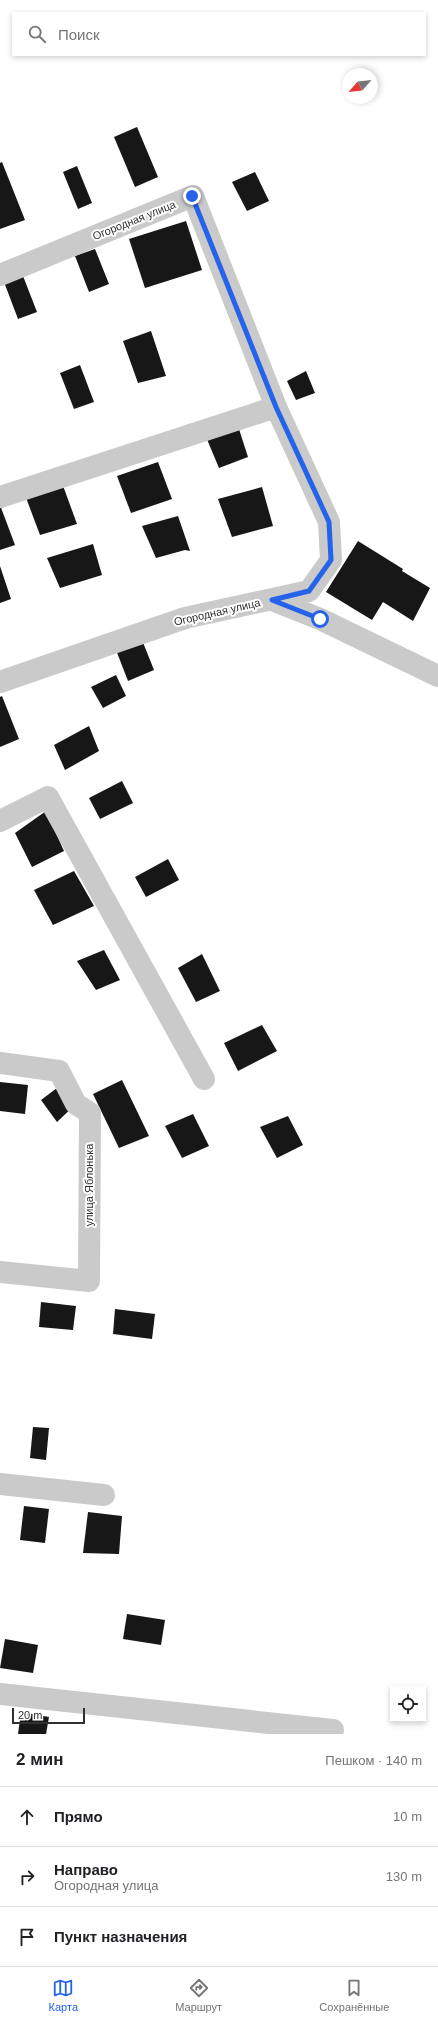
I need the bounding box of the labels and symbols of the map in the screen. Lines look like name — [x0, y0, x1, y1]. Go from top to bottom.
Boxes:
north arrow — [342, 68, 378, 104]
route end — [183, 187, 201, 205]
street label: Огородная улица — [91, 198, 178, 242]
street label: Огородная улица — [173, 596, 262, 628]
route start — [311, 610, 329, 628]
street label: улица Яблонька — [83, 1143, 95, 1226]
scale bar — [12, 1706, 85, 1725]

